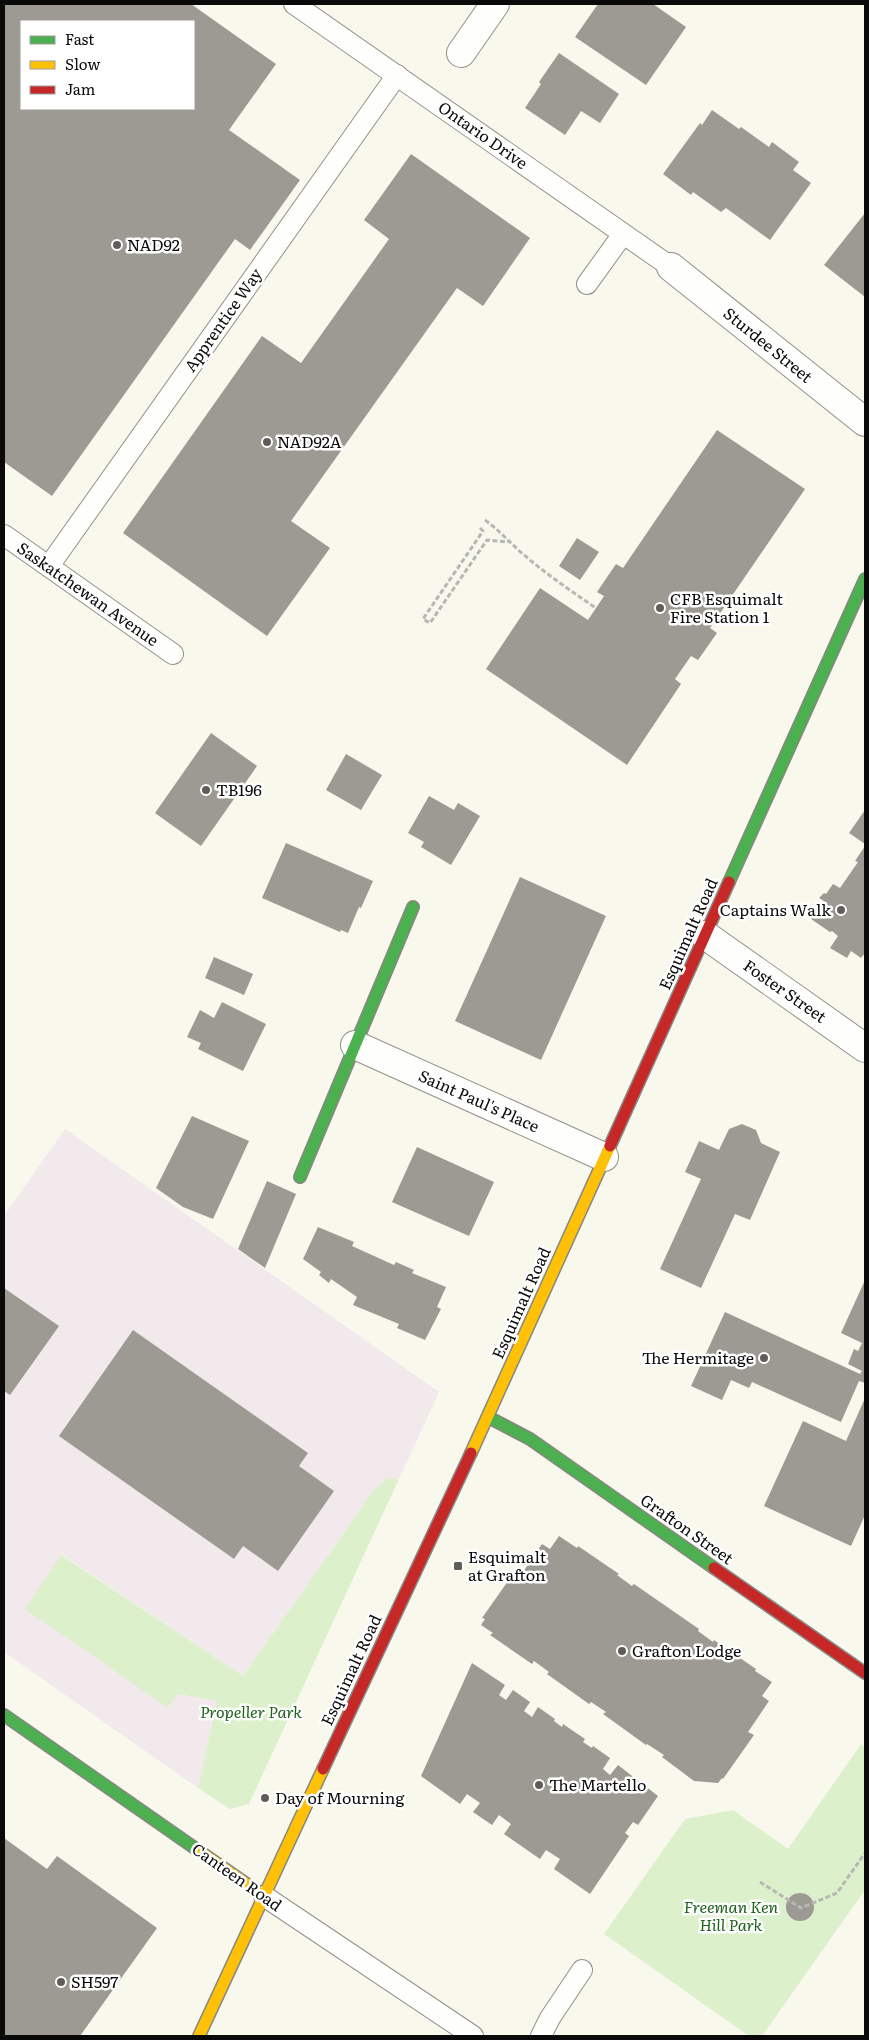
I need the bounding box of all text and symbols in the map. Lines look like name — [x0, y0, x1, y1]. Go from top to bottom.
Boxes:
legend — [20, 20, 195, 110]
text: Fast — [65, 27, 94, 50]
text: Slow — [65, 52, 100, 75]
text: Jam — [65, 77, 96, 100]
street label: Ontario Drive — [434, 94, 533, 174]
place label: NAD92 — [127, 232, 180, 256]
marker: NAD92 — [111, 239, 123, 251]
street label: Apprentice Way — [177, 262, 267, 376]
street label: Sturdee Street — [719, 301, 819, 388]
place label: NAD92A — [277, 429, 342, 453]
marker: NAD92A — [261, 436, 273, 448]
street label: Saskatchewan Avenue — [13, 535, 164, 651]
place label: CFB Esquimalt Fire Station 1 — [670, 586, 783, 628]
marker: CFB Esquimalt Fire Station 1 — [654, 602, 666, 614]
place label: TB196 — [216, 777, 262, 801]
marker: TB196 — [200, 784, 212, 796]
street label: Esquimalt Road — [652, 874, 723, 993]
place label: Captains Walk — [720, 897, 831, 921]
marker: Captains Walk — [835, 904, 847, 916]
street label: Foster Street — [739, 953, 832, 1028]
street label: Saint Paul's Place — [415, 1063, 544, 1137]
street label: Esquimalt Road — [485, 1243, 556, 1362]
place label: The Hermitage — [642, 1345, 754, 1369]
marker: The Hermitage — [758, 1352, 770, 1364]
street label: Grafton Street — [636, 1487, 739, 1570]
place label: Esquimalt at Grafton — [468, 1544, 547, 1586]
marker: Esquimalt at Grafton — [452, 1560, 464, 1572]
street label: Esquimalt Road — [314, 1610, 386, 1729]
place label: Grafton Lodge — [632, 1638, 741, 1662]
marker: Grafton Lodge — [616, 1645, 628, 1657]
park label: Propeller Park — [200, 1699, 302, 1723]
place label: The Martello — [549, 1772, 646, 1796]
marker: The Martello — [533, 1779, 545, 1791]
place label: Day of Mourning — [275, 1785, 404, 1809]
marker: Day of Mourning — [259, 1792, 271, 1804]
street label: Canteen Road — [188, 1836, 288, 1916]
park label: Freeman Ken Hill Park — [684, 1894, 779, 1936]
place label: SH597 — [71, 1969, 118, 1993]
marker: SH597 — [55, 1976, 67, 1988]

